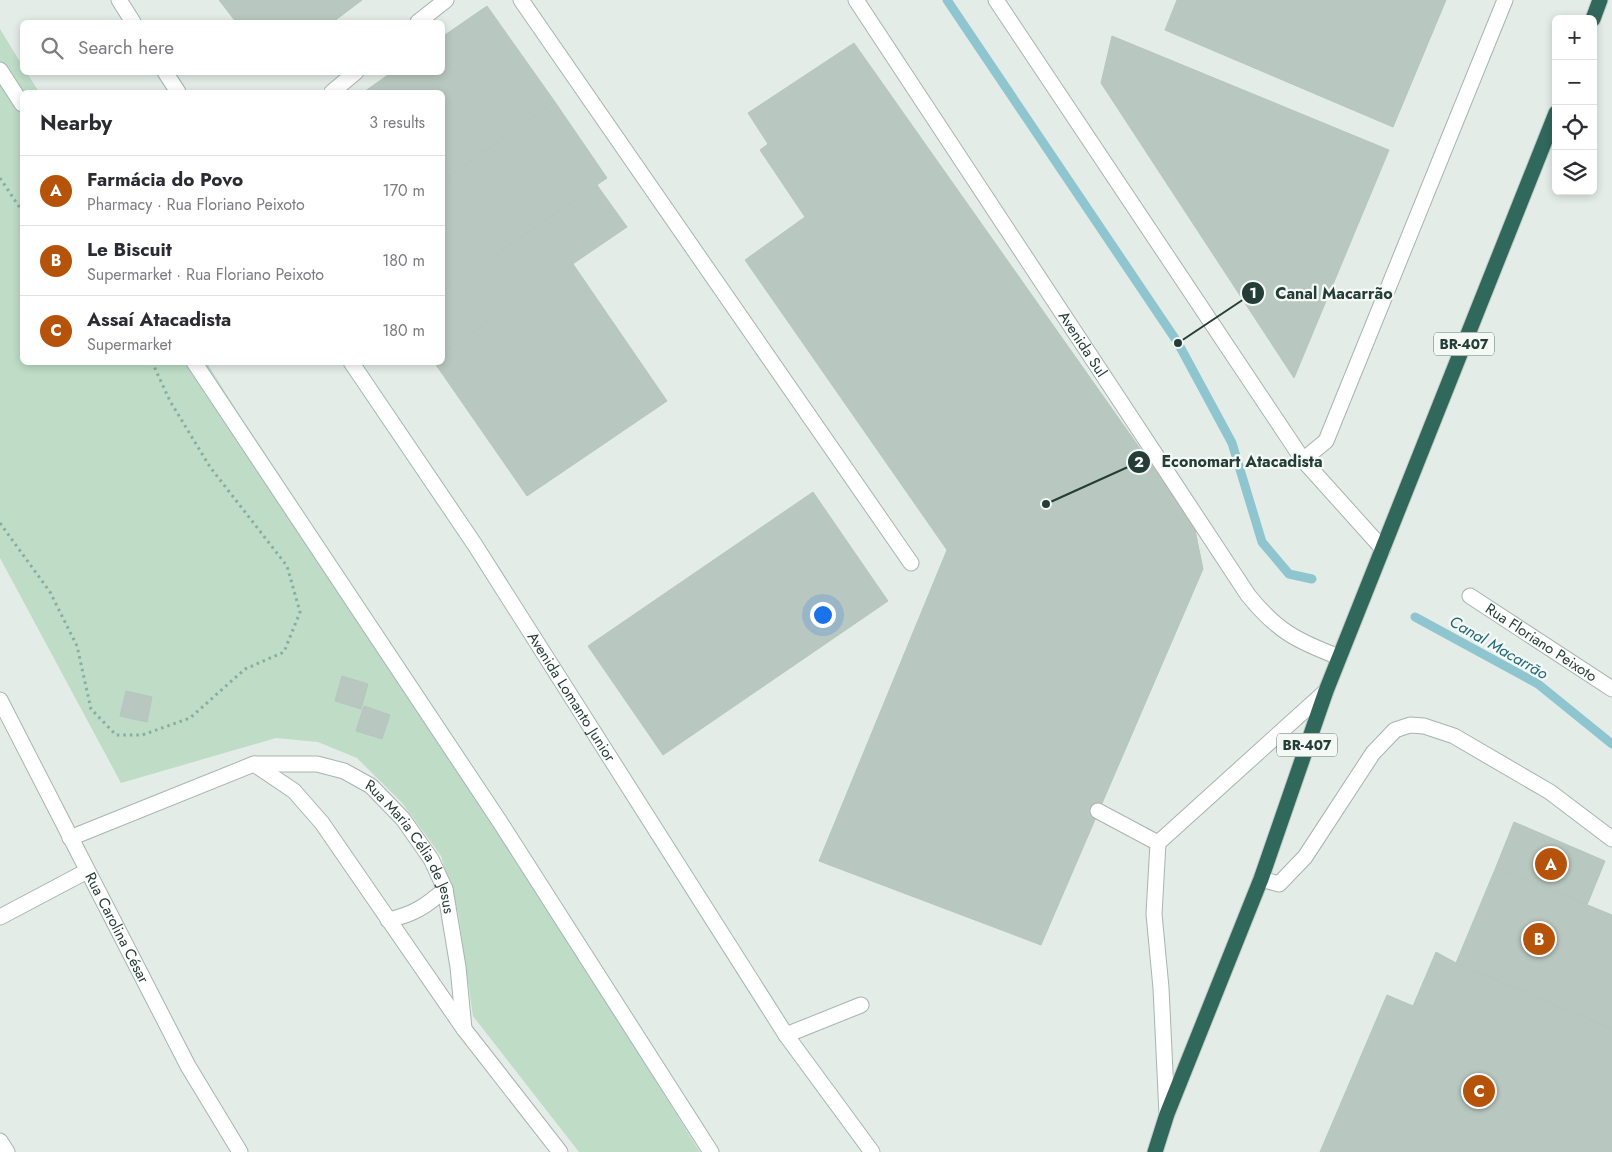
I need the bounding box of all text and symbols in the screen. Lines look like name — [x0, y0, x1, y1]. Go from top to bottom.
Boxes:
map controls — [1552, 15, 1597, 195]
button: + — [1552, 15, 1597, 60]
search box — [20, 20, 445, 75]
icon: search — [38, 34, 66, 62]
text: Search here — [78, 34, 174, 61]
button: − — [1552, 60, 1597, 105]
button: locate — [1552, 105, 1597, 150]
text: Nearby — [40, 108, 112, 138]
text: 3 results — [369, 111, 425, 134]
button: layers — [1552, 150, 1597, 195]
text: Farmácia do Povo — [87, 166, 243, 193]
text: A — [50, 179, 62, 202]
text: 170 m — [383, 179, 425, 202]
text: Pharmacy · Rua Floriano Peixoto — [87, 193, 305, 216]
text: Le Biscuit — [87, 236, 172, 263]
text: B — [51, 249, 61, 272]
text: 180 m — [382, 249, 425, 272]
text: Supermarket · Rua Floriano Peixoto — [87, 263, 324, 286]
callout: Canal Macarrão — [1240, 278, 1403, 309]
text: 1 — [1249, 282, 1257, 304]
text: Canal Macarrão — [1275, 282, 1393, 305]
text: Assaí Atacadista — [87, 306, 231, 333]
street label: Avenida Sul — [1053, 307, 1112, 381]
text: C — [50, 319, 62, 342]
text: 180 m — [382, 319, 425, 342]
road number: BR-407 — [1434, 332, 1494, 356]
text: Supermarket — [87, 333, 172, 356]
callout: Economart Atacadista — [1127, 446, 1333, 477]
text: Economart Atacadista — [1161, 450, 1323, 473]
text: 2 — [1134, 451, 1144, 473]
street label: Rua Floriano Peixoto — [1481, 598, 1601, 687]
your location — [810, 602, 836, 628]
water label: Canal Macarrão — [1445, 610, 1553, 685]
street label: Avenida Lomanto Junior — [522, 628, 621, 767]
road number: BR-407 — [1277, 734, 1337, 756]
street label: Rua Maria Célia de Jesus — [361, 774, 460, 915]
pin: A — [1535, 845, 1567, 883]
street label: Rua Carolina César — [79, 868, 155, 988]
pin: B — [1523, 920, 1555, 958]
pin: C — [1463, 1072, 1495, 1110]

